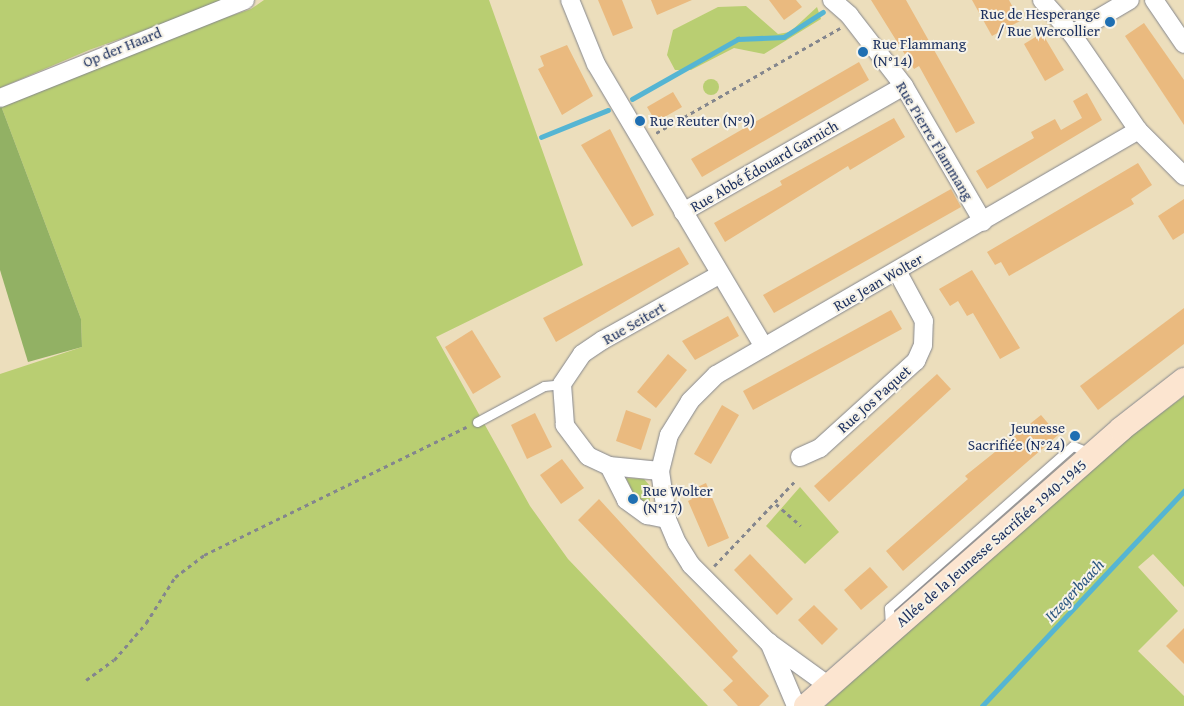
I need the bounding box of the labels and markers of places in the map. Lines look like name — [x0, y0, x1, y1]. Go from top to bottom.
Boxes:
place label: Rue de Hesperange / Rue Wercollier — [980, 4, 1100, 39]
marker: Rue de Hesperange / Rue Wercollier — [1104, 16, 1116, 28]
place label: Rue Flammang (N°14) — [873, 34, 966, 69]
marker: Rue Flammang (N°14) — [857, 46, 869, 58]
place label: Rue Reuter (N°9) — [650, 112, 755, 130]
marker: Rue Reuter (N°9) — [634, 115, 646, 127]
place label: Jeunesse Sacrifiée (N°24) — [968, 418, 1065, 453]
marker: Jeunesse Sacrifiée (N°24) — [1069, 430, 1081, 442]
place label: Rue Wolter (N°17) — [643, 481, 713, 516]
marker: Rue Wolter (N°17) — [627, 493, 639, 505]

